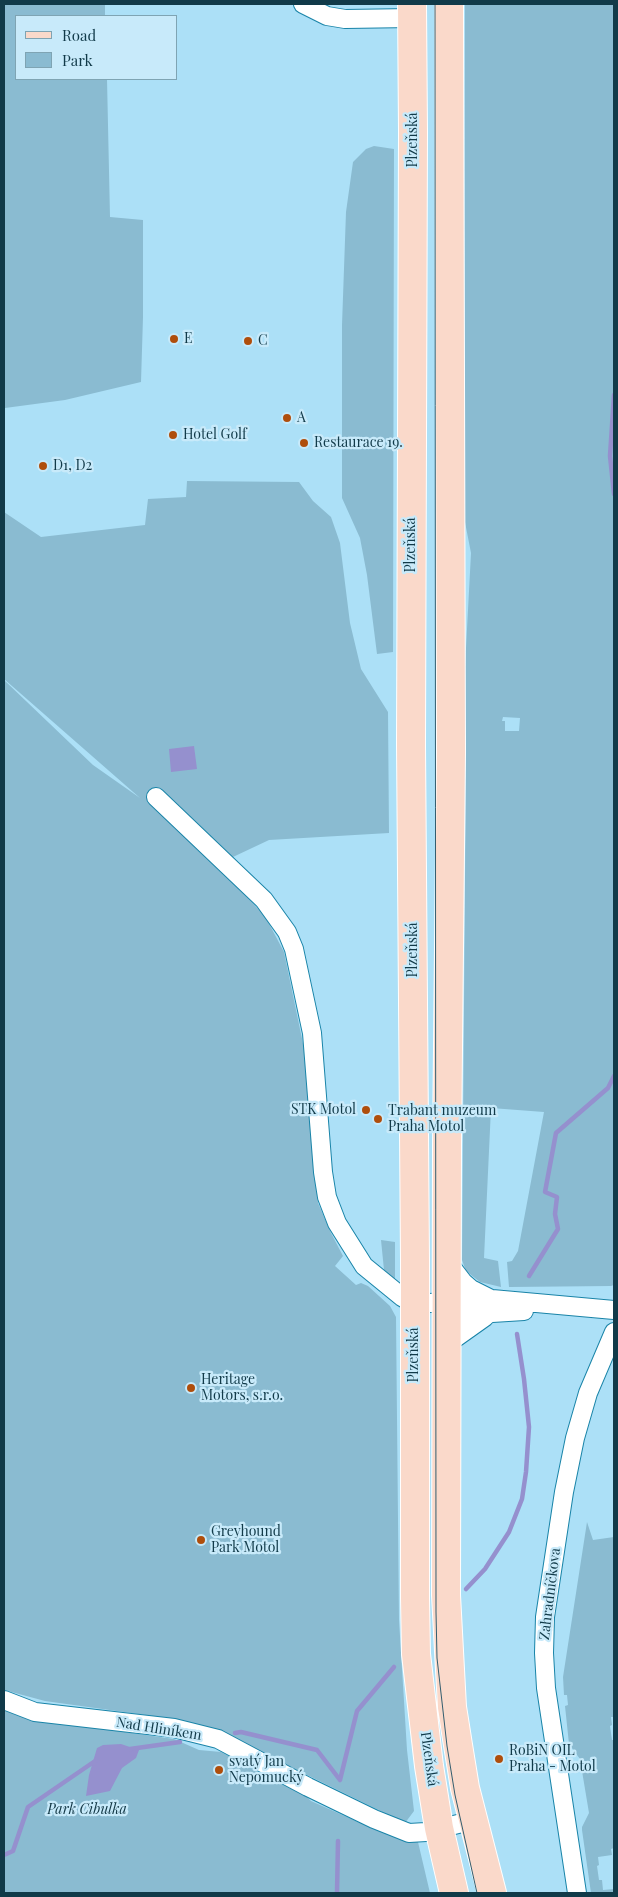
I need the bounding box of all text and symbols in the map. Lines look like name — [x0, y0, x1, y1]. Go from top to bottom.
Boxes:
legend — [15, 15, 178, 80]
text: Road — [62, 25, 96, 45]
text: Park — [62, 50, 93, 70]
street label: Plzeňská — [405, 113, 421, 167]
place label: E — [184, 331, 193, 347]
marker: E — [168, 333, 180, 345]
place label: C — [258, 333, 268, 349]
marker: C — [242, 335, 254, 347]
place label: A — [297, 410, 306, 426]
marker: A — [281, 412, 293, 424]
place label: Hotel Golf — [183, 427, 247, 443]
marker: Hotel Golf — [167, 429, 179, 441]
place label: Restaurace 19. — [314, 435, 403, 451]
marker: Restaurace 19. — [298, 437, 310, 449]
place label: D1, D2 — [53, 458, 92, 474]
marker: D1, D2 — [37, 460, 49, 472]
street label: Plzeňská — [403, 518, 419, 572]
street label: Plzeňská — [405, 923, 421, 977]
place label: STK Motol — [291, 1102, 356, 1118]
place label: Trabant muzeum Praha Motol — [388, 1103, 496, 1136]
marker: STK Motol — [360, 1104, 372, 1116]
marker: Trabant muzeum Praha Motol — [372, 1113, 384, 1125]
street label: Plzeňská — [406, 1328, 422, 1382]
place label: Heritage Motors, s.r.o. — [201, 1372, 283, 1404]
marker: Heritage Motors, s.r.o. — [185, 1382, 197, 1394]
place label: Greyhound Park Motol — [211, 1524, 281, 1556]
marker: Greyhound Park Motol — [195, 1534, 207, 1546]
street label: Zahradníčkova — [536, 1547, 564, 1641]
street label: Nad Hliníkem — [115, 1714, 203, 1744]
street label: Plzeňská — [417, 1731, 441, 1787]
place label: RoBiN OIL Praha - Motol — [509, 1743, 596, 1775]
marker: RoBiN OIL Praha - Motol — [493, 1753, 505, 1765]
place label: svatý Jan Nepomucký — [229, 1754, 304, 1786]
marker: svatý Jan Nepomucký — [213, 1764, 225, 1776]
park label: Park Cibulka — [47, 1802, 127, 1818]

